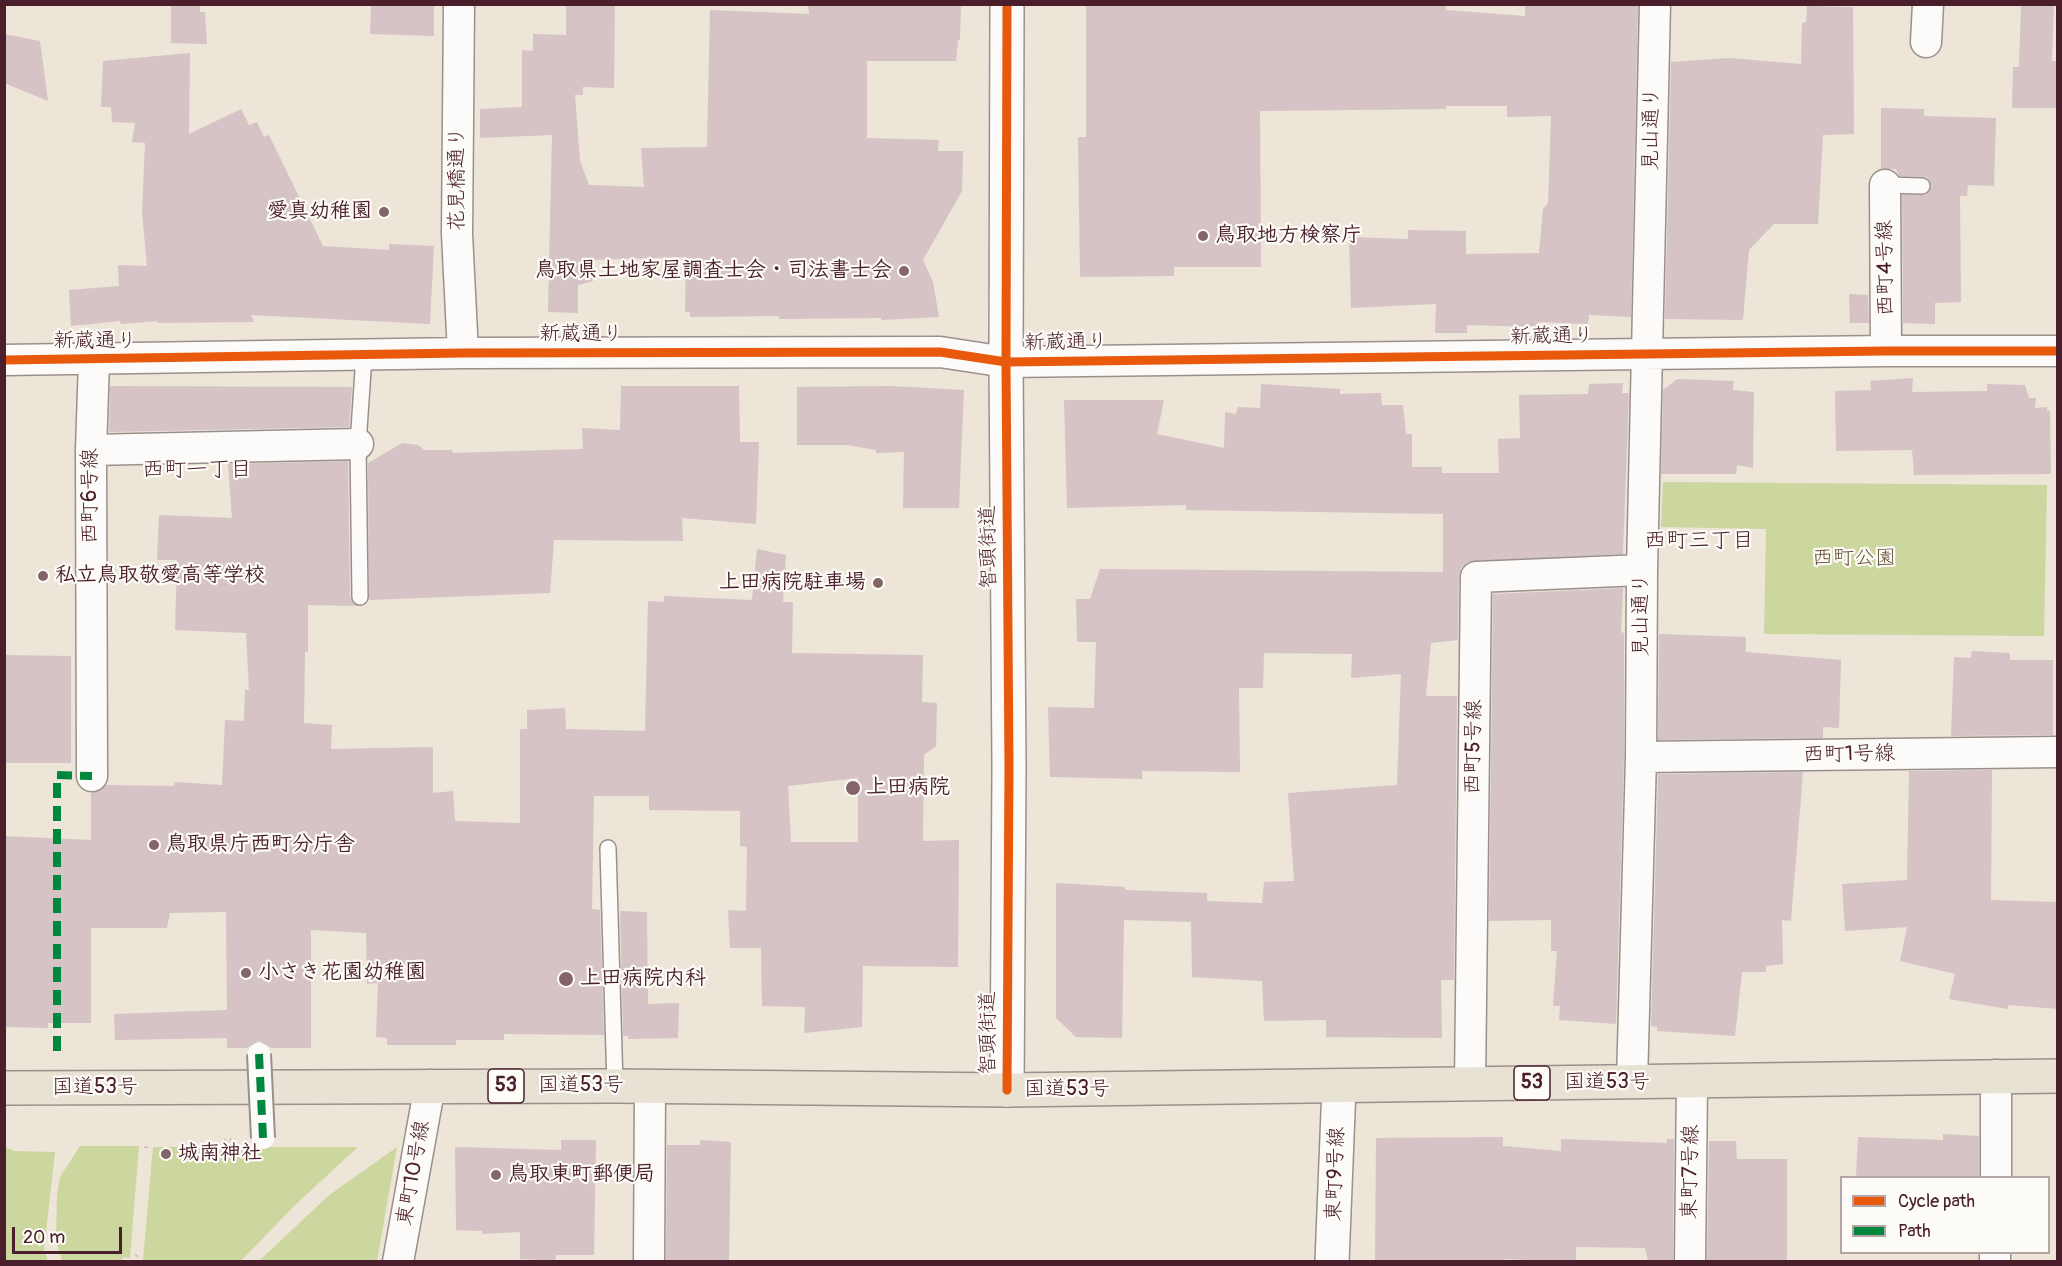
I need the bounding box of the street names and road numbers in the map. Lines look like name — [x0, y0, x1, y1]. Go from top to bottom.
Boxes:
street label: 見山通り — [1639, 87, 1665, 171]
street label: 花見橋通り — [445, 127, 471, 231]
street label: 西町4号線 — [1873, 220, 1899, 316]
street label: 新蔵通り — [539, 322, 623, 348]
street label: 新蔵通り — [1510, 324, 1594, 350]
street label: 新蔵通り — [53, 329, 137, 355]
street label: 新蔵通り — [1024, 330, 1108, 356]
street label: 西町6号線 — [78, 448, 104, 544]
street label: 智頭街道 — [976, 505, 1002, 589]
street label: 見山通り — [1629, 573, 1655, 657]
street label: 西町5号線 — [1461, 699, 1487, 795]
street label: 西町1号線 — [1803, 742, 1895, 768]
street label: 智頭街道 — [976, 991, 1002, 1075]
road number: 53 — [1514, 1066, 1550, 1100]
road number: 53 — [488, 1069, 524, 1103]
street label: 国道53号 — [1564, 1070, 1650, 1096]
street label: 国道53号 — [538, 1073, 624, 1099]
street label: 国道53号 — [52, 1075, 138, 1101]
street label: 国道53号 — [1024, 1077, 1110, 1103]
street label: 東町10号線 — [392, 1118, 436, 1228]
street label: 東町7号線 — [1678, 1124, 1704, 1220]
street label: 東町9号線 — [1322, 1126, 1350, 1222]

